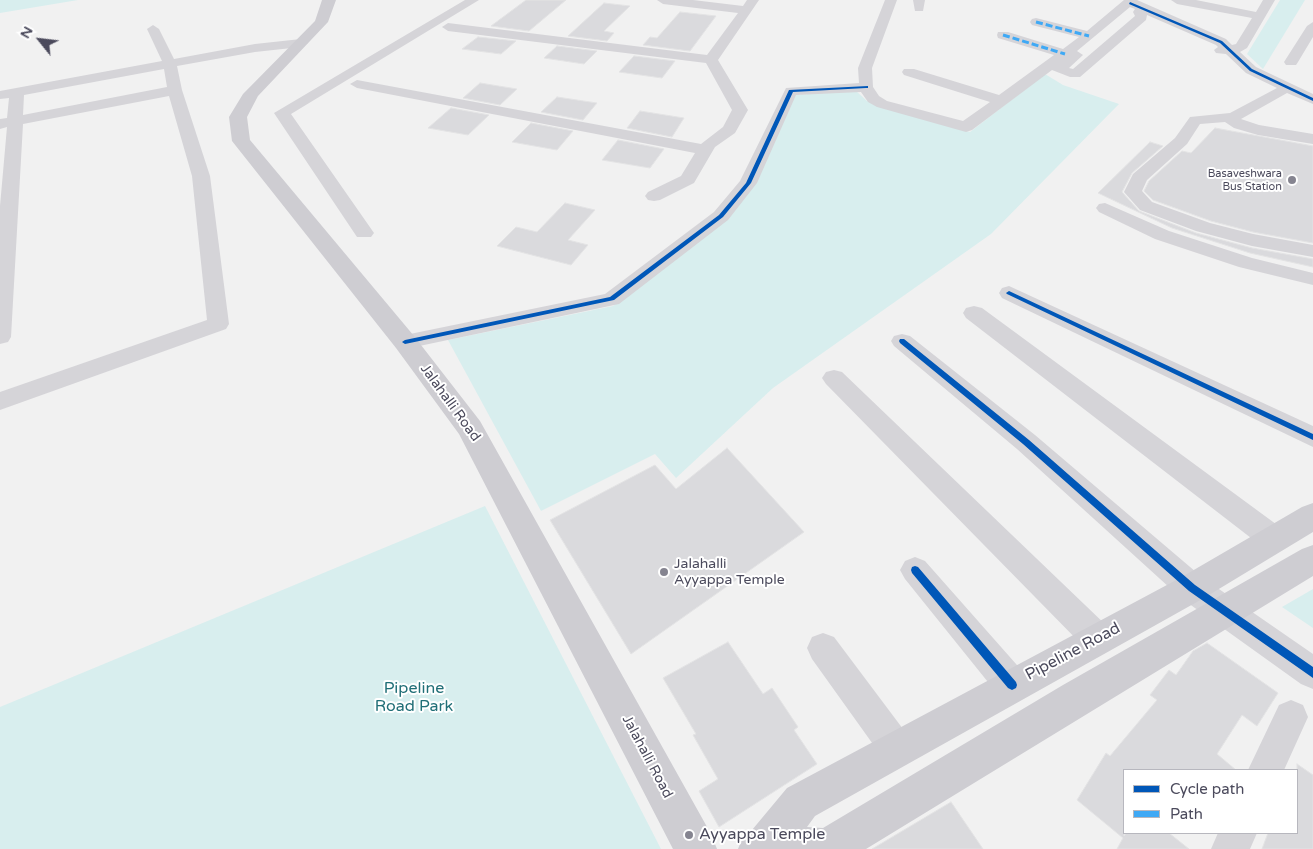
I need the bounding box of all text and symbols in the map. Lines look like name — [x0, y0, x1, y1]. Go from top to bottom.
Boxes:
north arrow — [15, 15, 65, 65]
text: N — [16, 23, 37, 42]
place label: Basaveshwara Bus Station — [1208, 167, 1282, 193]
marker: Basaveshwara Bus Station — [1286, 174, 1298, 186]
street label: Jalahalli Road — [416, 361, 484, 445]
place label: Jalahalli Ayyappa Temple — [674, 556, 785, 588]
marker: Jalahalli Ayyappa Temple — [658, 566, 670, 578]
street label: Pipeline Road — [1022, 619, 1124, 685]
park label: Pipeline Road Park — [375, 679, 453, 717]
street label: Jalahalli Road — [618, 713, 676, 801]
legend — [1123, 769, 1298, 834]
text: Cycle path — [1170, 780, 1244, 798]
text: Path — [1170, 805, 1203, 823]
place label: Ayyappa Temple — [699, 825, 825, 845]
marker: Ayyappa Temple — [683, 829, 695, 841]

